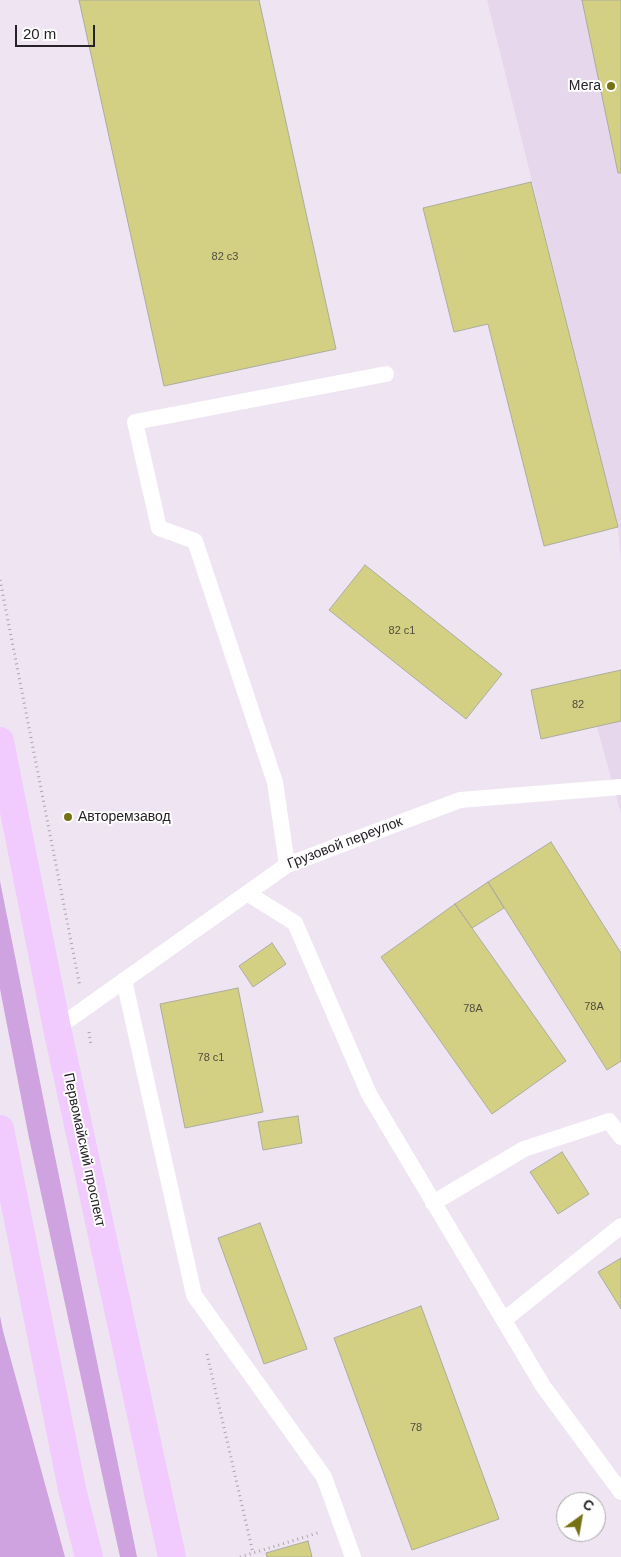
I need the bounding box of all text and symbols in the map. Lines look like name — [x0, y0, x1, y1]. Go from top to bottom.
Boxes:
scale bar — [18, 15, 98, 47]
text: 20 m — [23, 25, 56, 42]
place label: Мега — [569, 78, 601, 94]
marker: Мега — [605, 80, 617, 92]
house number: 82 с3 — [212, 250, 238, 264]
house number: 82 с1 — [389, 624, 415, 638]
house number: 82 — [572, 698, 584, 712]
place label: Авторемзавод — [78, 809, 171, 825]
marker: Авторемзавод — [62, 811, 74, 823]
street label: Грузовой переулок — [285, 813, 405, 873]
house number: 78А — [584, 1000, 604, 1014]
house number: 78А — [463, 1002, 483, 1016]
house number: 78 с1 — [198, 1051, 224, 1065]
street label: Первомайский проспект — [59, 1072, 109, 1228]
house number: 78 — [410, 1421, 422, 1435]
north arrow — [556, 1492, 606, 1542]
text: С — [580, 1496, 597, 1515]

